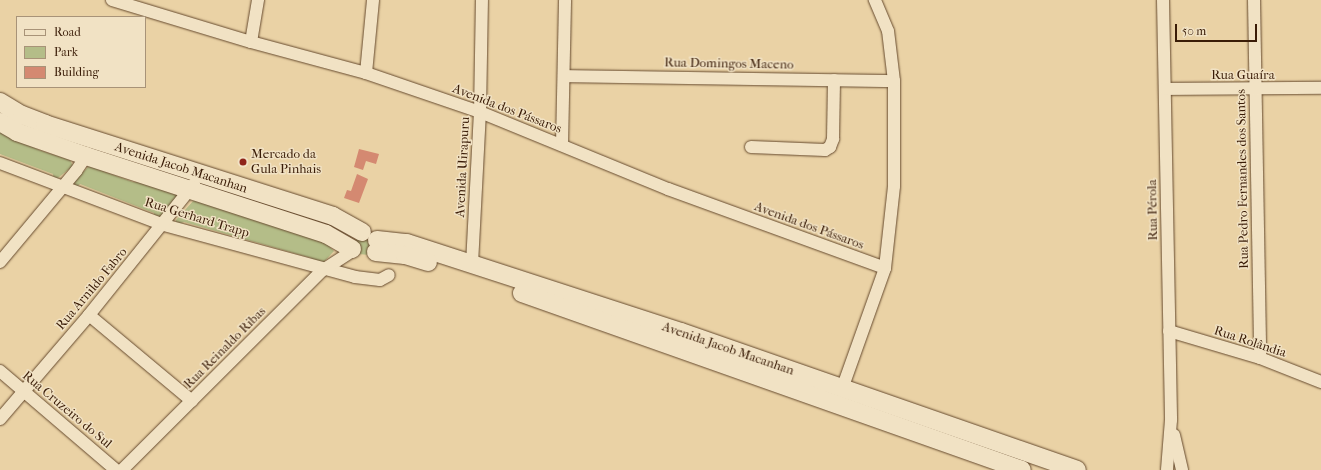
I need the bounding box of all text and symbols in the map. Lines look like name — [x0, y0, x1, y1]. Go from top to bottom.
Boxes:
legend — [16, 16, 146, 88]
scale bar — [1177, 16, 1259, 42]
text: 50 m — [1182, 24, 1206, 38]
text: Road — [54, 25, 81, 39]
text: Park — [54, 45, 78, 59]
street label: Rua Domingos Maceno — [664, 55, 794, 73]
text: Building — [54, 65, 99, 79]
street label: Rua Guaíra — [1211, 67, 1275, 83]
street label: Avenida dos Pássaros — [450, 81, 564, 137]
street label: Rua Pedro Fernandes dos Santos — [1234, 89, 1252, 269]
street label: Avenida Uirapuru — [453, 116, 473, 218]
street label: Avenida Jacob Macanhan — [113, 139, 249, 197]
place label: Mercado da Gula Pinhais — [251, 147, 321, 178]
marker: Mercado da Gula Pinhais — [238, 157, 248, 167]
street label: Rua Pérola — [1145, 179, 1161, 241]
street label: Rua Gerhard Trapp — [143, 195, 251, 241]
street label: Avenida dos Pássaros — [752, 199, 866, 253]
street label: Rua Arnildo Fabro — [53, 245, 131, 333]
street label: Rua Reinaldo Ribas — [181, 304, 269, 392]
street label: Avenida Jacob Macanhan — [660, 319, 796, 379]
street label: Rua Rolândia — [1212, 323, 1288, 361]
street label: Rua Cruzeiro do Sul — [19, 368, 115, 452]

